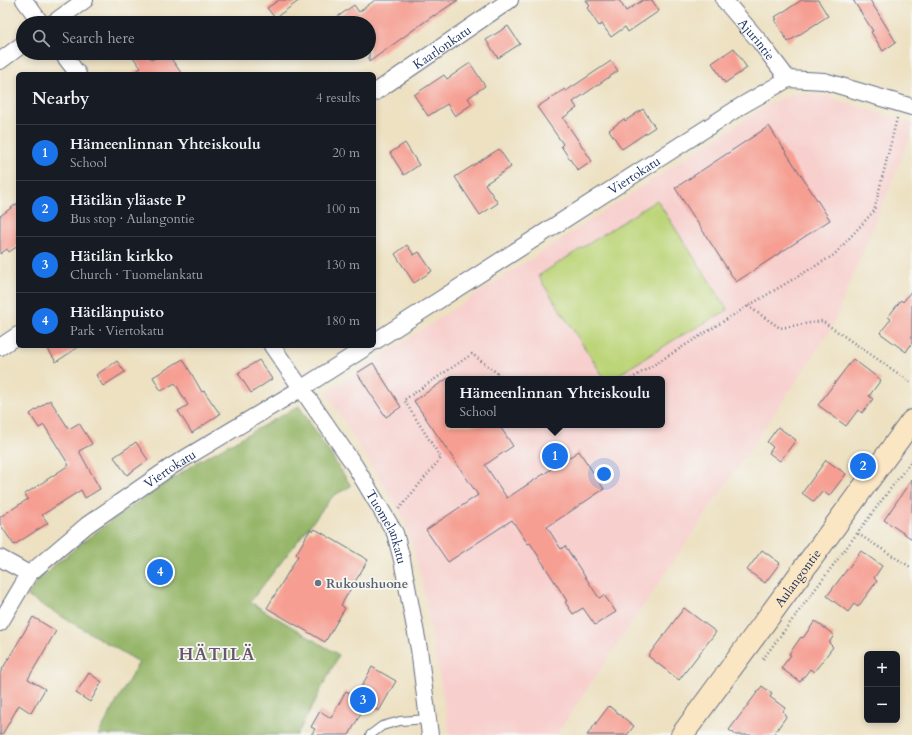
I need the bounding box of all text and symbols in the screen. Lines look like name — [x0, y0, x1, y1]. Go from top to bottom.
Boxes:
street label: Ajurintie — [733, 15, 779, 64]
search box — [16, 16, 376, 60]
street label: Kaarlonkatu — [409, 21, 475, 74]
icon: search — [30, 27, 52, 49]
text: Search here — [62, 28, 135, 48]
text: Nearby — [32, 87, 89, 110]
text: 4 results — [316, 89, 360, 107]
text: Hämeenlinnan Yhteiskoulu — [70, 134, 261, 154]
text: 1 — [42, 144, 48, 162]
text: 20 m — [332, 144, 360, 162]
street label: Viertokatu — [605, 152, 664, 199]
text: School — [70, 154, 107, 172]
text: Hätilän yläaste P — [70, 190, 186, 210]
text: 2 — [42, 200, 48, 218]
text: 100 m — [326, 200, 360, 218]
text: Bus stop · Aulangontie — [70, 210, 195, 228]
text: Hätilän kirkko — [70, 246, 173, 266]
text: 3 — [42, 256, 48, 274]
text: 130 m — [326, 256, 360, 274]
text: Church · Tuomelankatu — [70, 266, 203, 284]
text: Hätilänpuisto — [70, 302, 164, 322]
text: 4 — [42, 312, 48, 330]
text: 180 m — [326, 312, 360, 330]
text: Park · Viertokatu — [70, 322, 164, 340]
popup — [445, 376, 665, 428]
text: Hämeenlinnan Yhteiskoulu — [460, 383, 650, 403]
text: School — [460, 403, 497, 421]
pin: 1 — [542, 441, 568, 471]
street label: Viertokatu — [141, 446, 200, 493]
pin: 2 — [850, 451, 876, 481]
your location — [594, 464, 614, 484]
street label: Tuomelankatu — [361, 487, 411, 566]
street label: Aulangontie — [771, 545, 825, 611]
pin: 4 — [147, 557, 173, 587]
place label: Rukoushuone — [326, 575, 408, 593]
marker: Rukoushuone — [313, 578, 323, 588]
district label: HÄTILÄ — [179, 643, 255, 666]
map controls — [864, 651, 900, 723]
button: + — [864, 651, 900, 687]
pin: 3 — [350, 685, 376, 715]
button: − — [864, 687, 900, 723]

